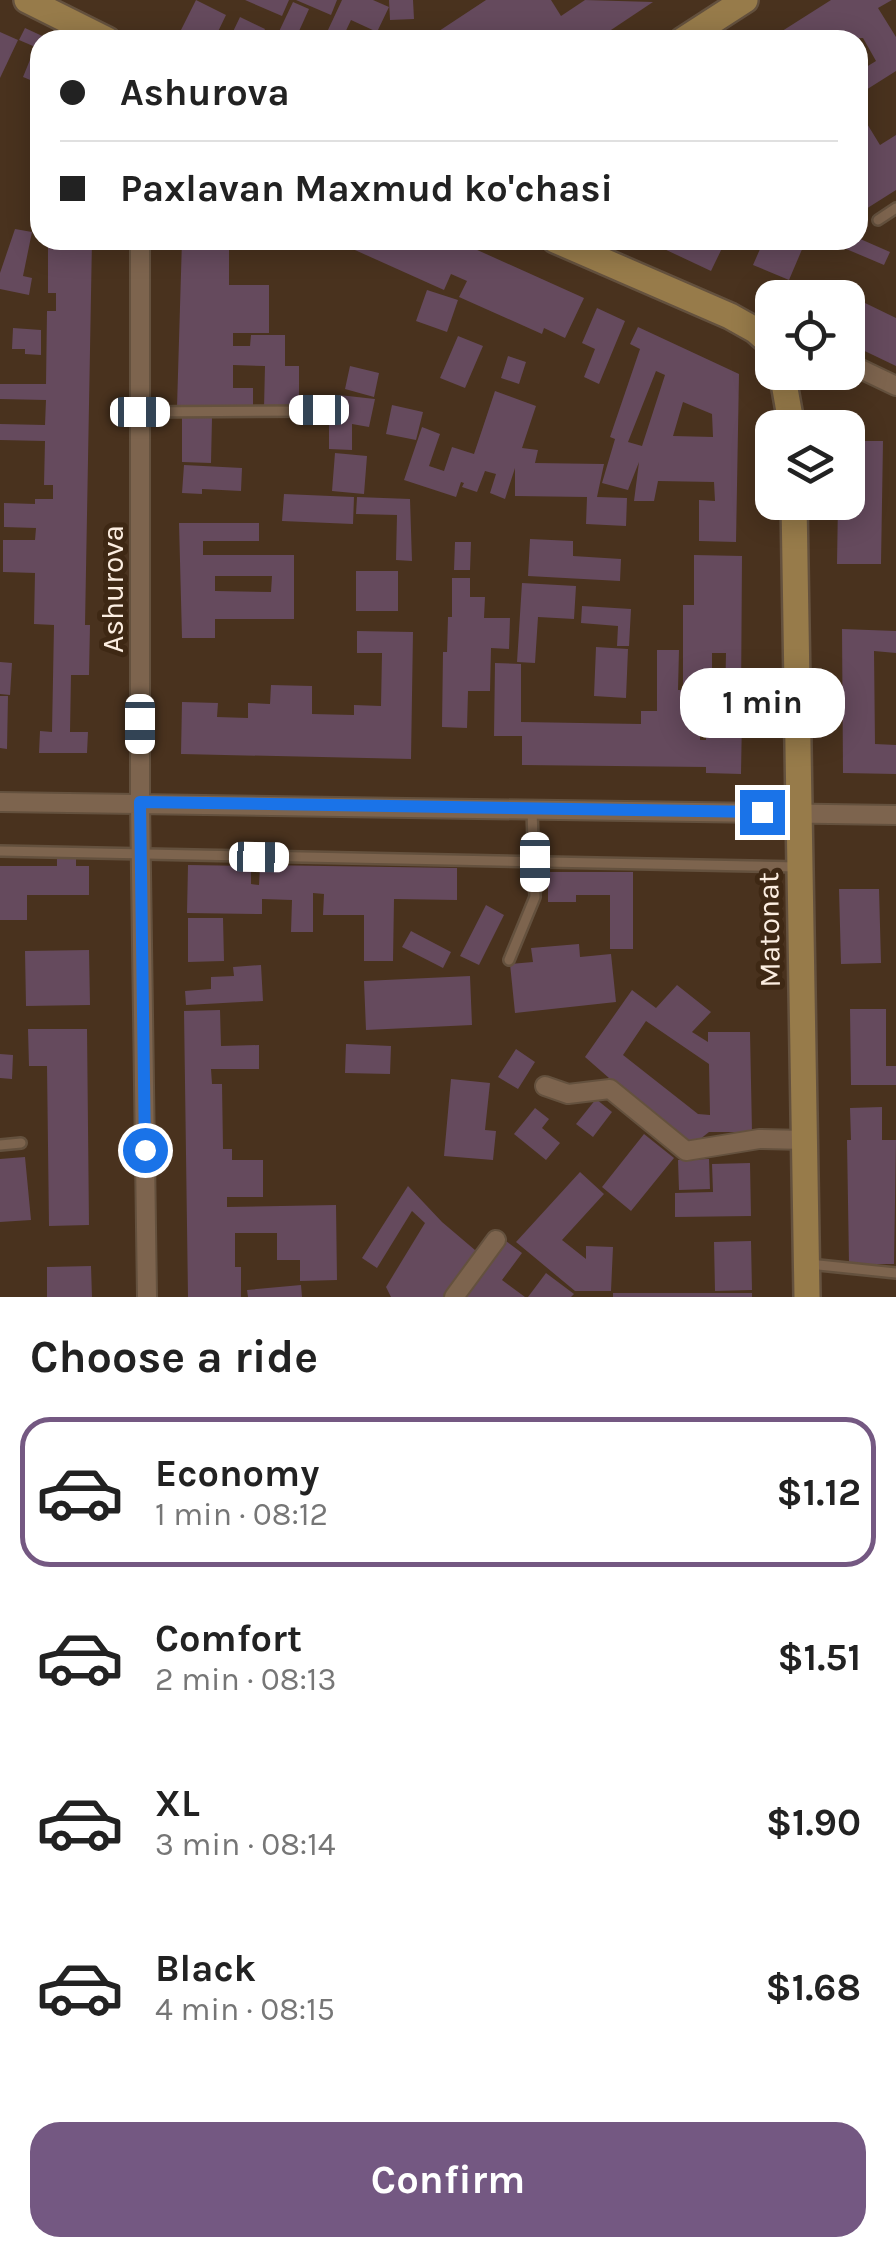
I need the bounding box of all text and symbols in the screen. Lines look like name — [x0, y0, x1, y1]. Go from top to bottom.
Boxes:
text: Ashurova — [120, 70, 290, 115]
text: Paxlavan Maxmud ko'chasi — [120, 166, 613, 211]
map controls — [755, 280, 865, 520]
button: locate — [755, 280, 865, 390]
car — [289, 395, 349, 425]
car — [110, 397, 170, 427]
button: layers — [755, 410, 865, 520]
street label: Ashurova — [95, 525, 131, 653]
callout: 1 min — [680, 667, 844, 737]
text: 1 min — [722, 684, 803, 721]
car — [125, 694, 155, 754]
route end — [740, 790, 785, 835]
car — [520, 832, 550, 892]
car — [229, 841, 289, 873]
street label: Matonat — [750, 872, 788, 988]
route start — [123, 1128, 168, 1173]
text: Choose a ride — [30, 1331, 318, 1383]
icon: car — [35, 1447, 125, 1537]
text: Economy — [155, 1451, 319, 1496]
text: $1.12 — [777, 1470, 861, 1515]
text: 1 min · 08:12 — [155, 1496, 328, 1533]
icon: car — [35, 1612, 125, 1702]
text: Comfort — [155, 1616, 302, 1661]
text: $1.51 — [777, 1635, 861, 1680]
text: 2 min · 08:13 — [155, 1661, 336, 1698]
icon: car — [35, 1777, 125, 1867]
text: XL — [155, 1781, 200, 1826]
text: $1.90 — [766, 1800, 861, 1845]
text: 3 min · 08:14 — [155, 1826, 336, 1863]
icon: car — [35, 1942, 125, 2032]
text: Black — [155, 1946, 256, 1991]
text: $1.68 — [765, 1965, 861, 2010]
text: 4 min · 08:15 — [155, 1991, 335, 2028]
button: Confirm — [30, 2122, 866, 2237]

